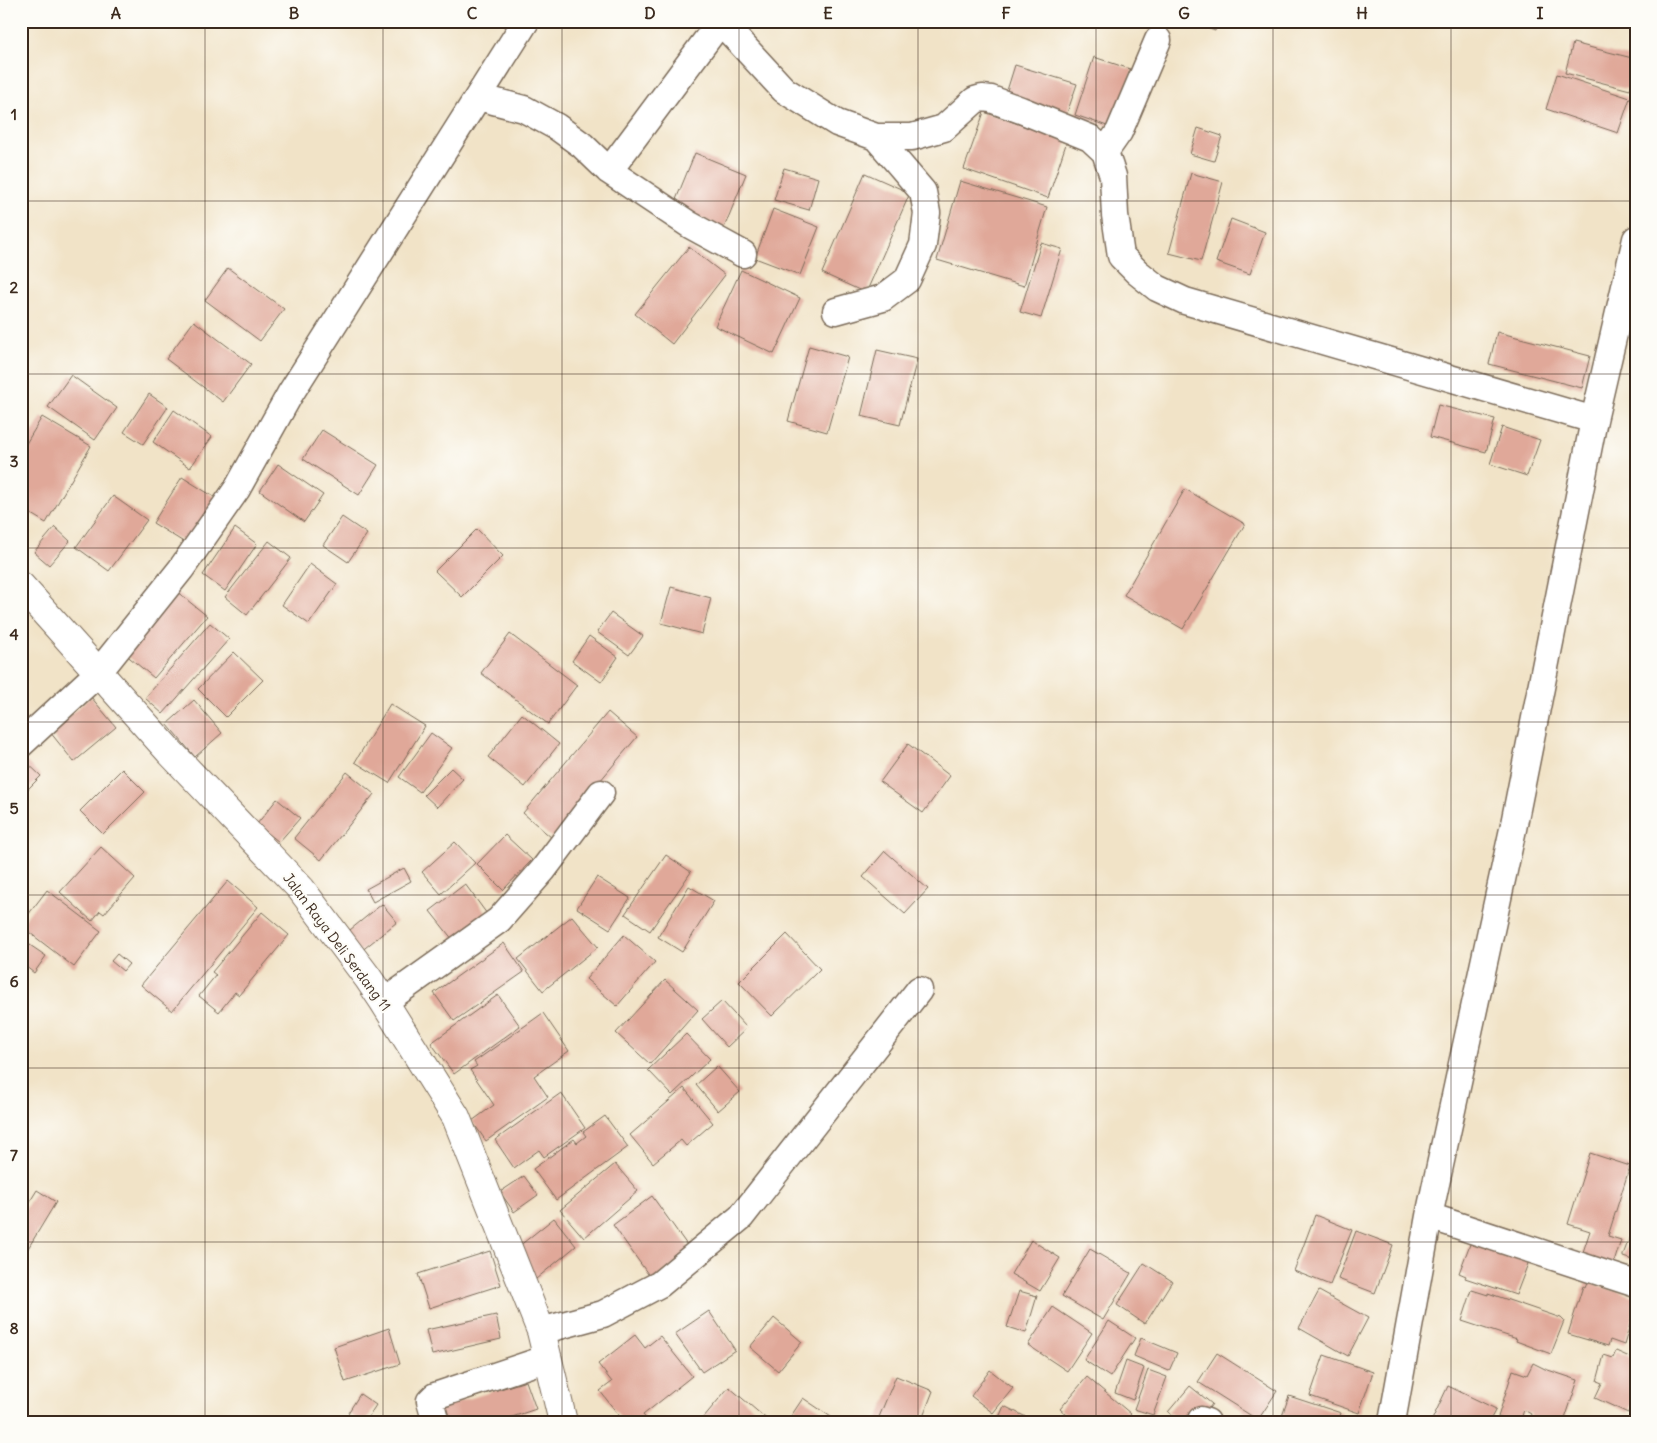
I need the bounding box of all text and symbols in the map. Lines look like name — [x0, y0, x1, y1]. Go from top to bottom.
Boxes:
text: A — [111, 3, 121, 23]
text: B — [289, 3, 300, 23]
text: C — [467, 3, 478, 23]
text: D — [644, 3, 656, 23]
text: E — [823, 3, 833, 23]
text: F — [1001, 3, 1011, 23]
text: G — [1178, 3, 1190, 23]
text: H — [1356, 3, 1368, 23]
text: I — [1537, 3, 1544, 23]
text: 1 — [11, 104, 17, 124]
text: 2 — [10, 277, 19, 297]
text: 3 — [9, 451, 19, 471]
text: 4 — [9, 624, 19, 644]
text: 5 — [9, 798, 19, 818]
street label: Jalan Raya Deli Serdang 11 — [279, 869, 395, 1015]
text: 6 — [9, 971, 19, 991]
text: 7 — [10, 1145, 18, 1165]
text: 8 — [9, 1318, 19, 1338]

